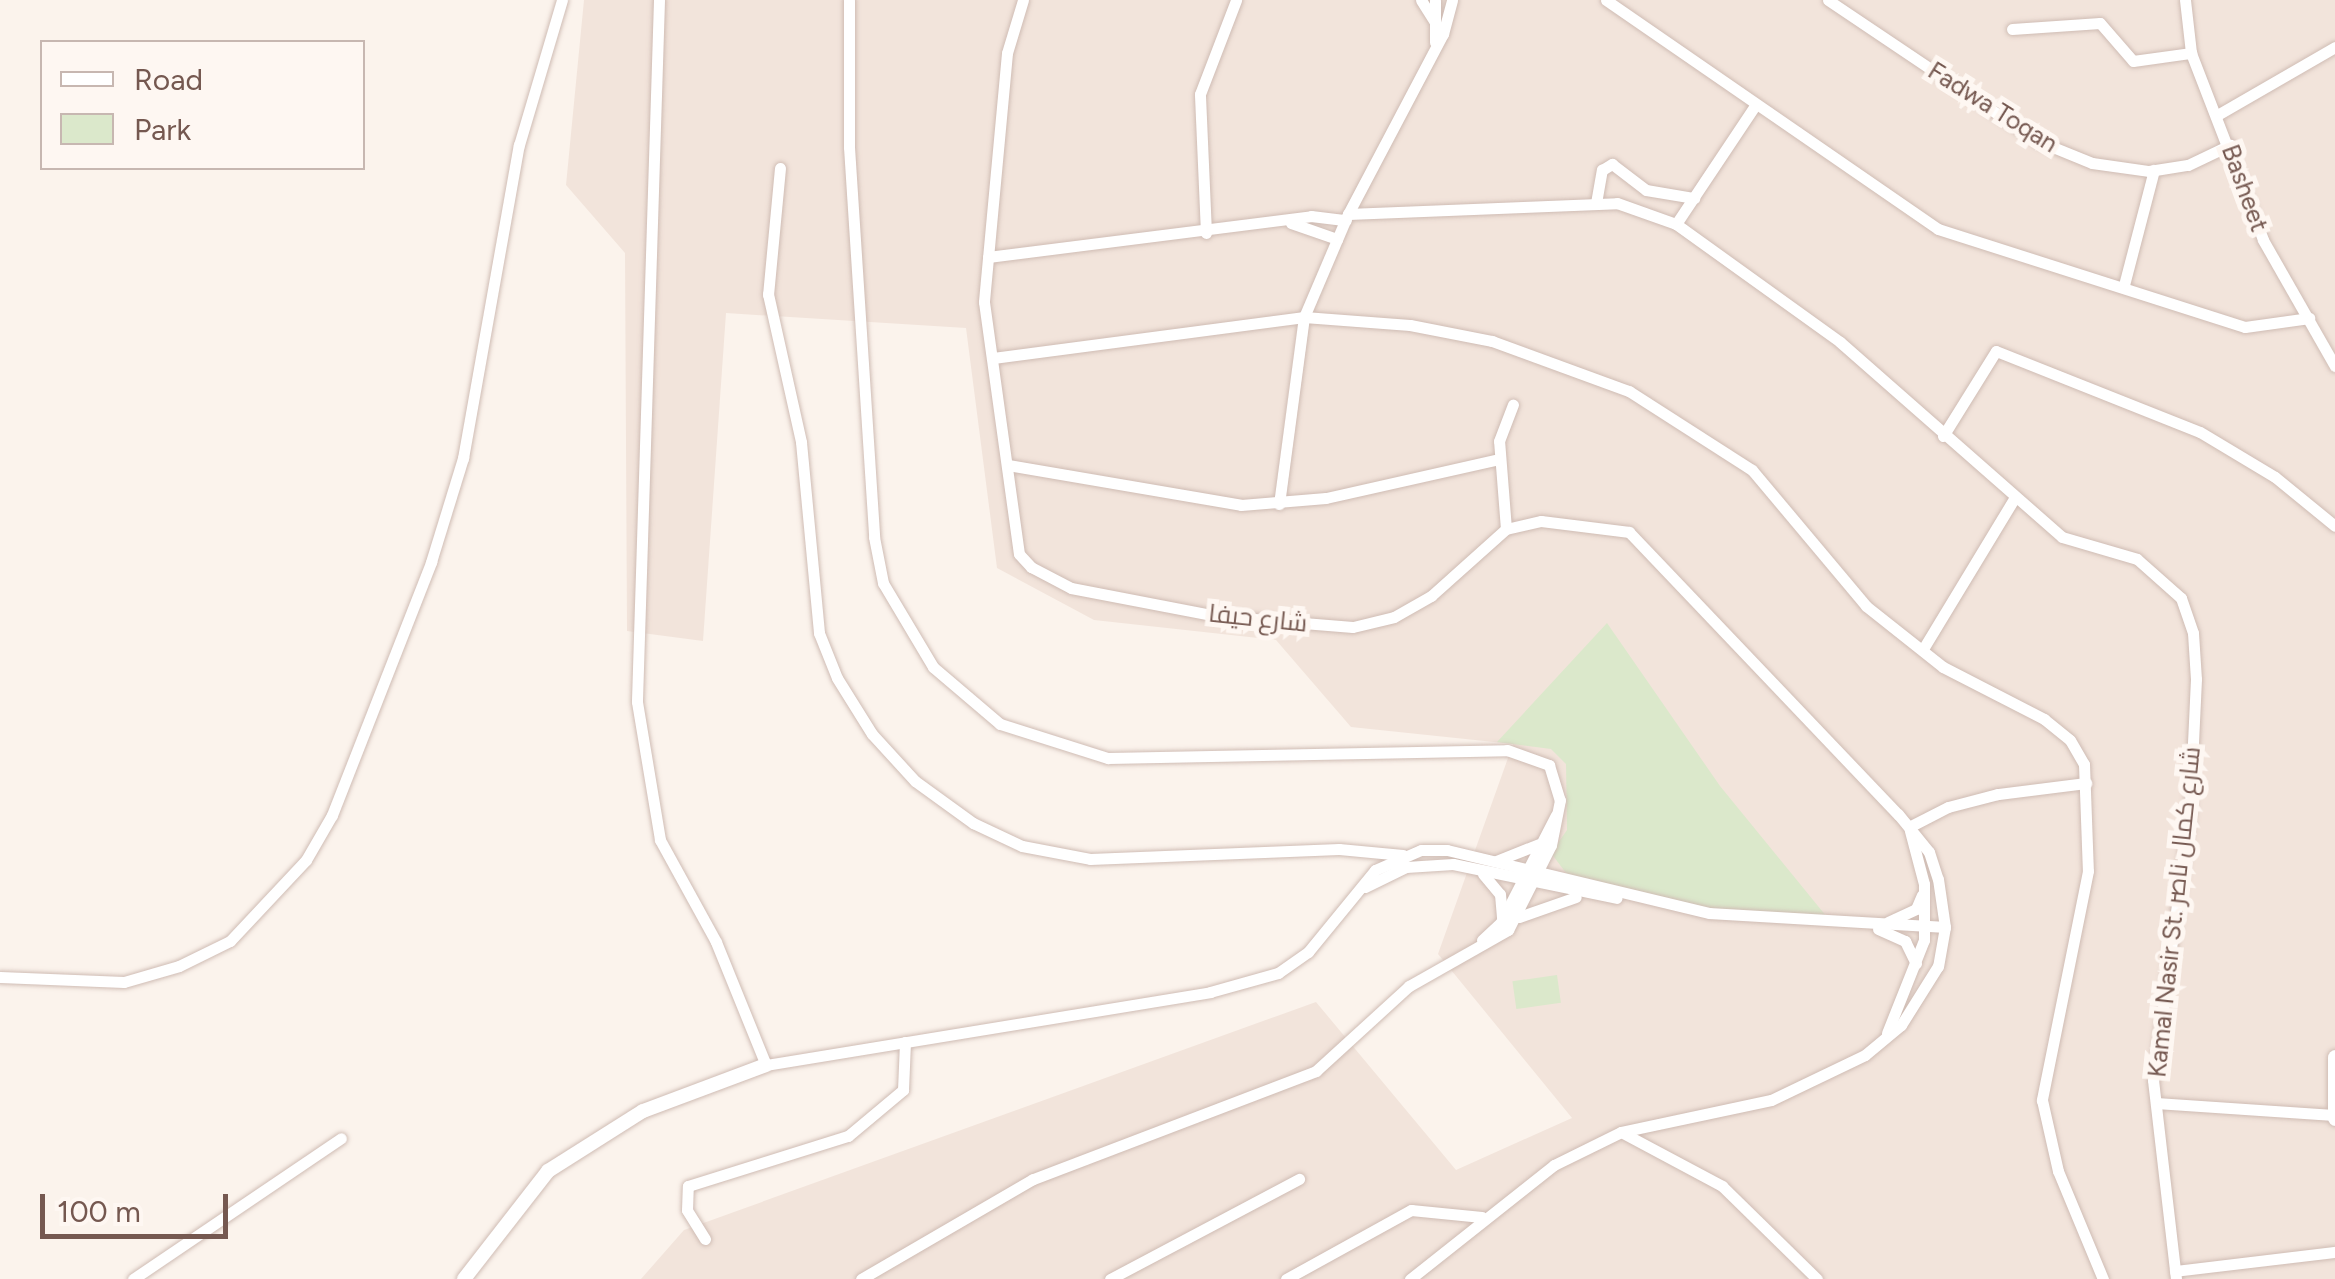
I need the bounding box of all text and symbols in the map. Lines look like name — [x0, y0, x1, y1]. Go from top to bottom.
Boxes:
legend — [40, 40, 365, 170]
street label: Fadwa Toqan — [1923, 55, 2063, 159]
text: Road — [134, 61, 203, 98]
text: Park — [134, 111, 191, 148]
street label: Basheet — [2215, 140, 2275, 236]
street label: شارع حيفا — [1207, 598, 1309, 638]
street label: Kamal Nasir St. شارع كمال ناصر — [2142, 745, 2206, 1079]
scale bar — [45, 1174, 232, 1236]
text: 100 m — [57, 1193, 141, 1230]

